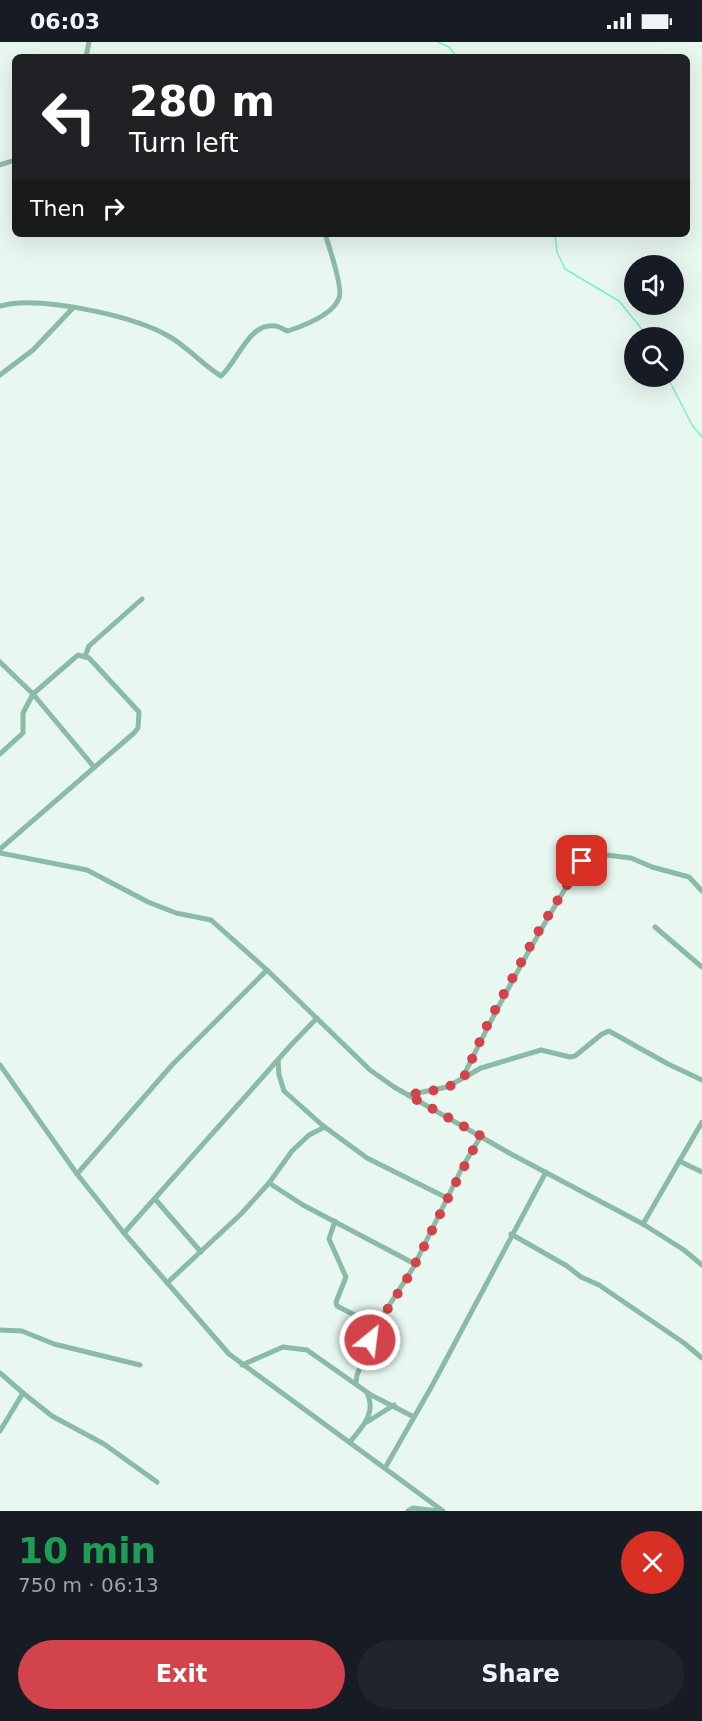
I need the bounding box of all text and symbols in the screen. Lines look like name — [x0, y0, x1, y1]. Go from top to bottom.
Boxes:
text: 06:03 — [30, 9, 100, 34]
text: 280 m — [129, 77, 275, 126]
icon: left — [30, 78, 108, 156]
text: Turn left — [129, 127, 239, 158]
icon: right — [97, 192, 130, 225]
text: Then — [30, 196, 85, 221]
map controls — [624, 255, 684, 387]
button: sound — [624, 255, 684, 315]
button: search — [624, 327, 684, 387]
pin — [556, 835, 607, 886]
icon: arrive — [565, 844, 598, 877]
position arrow — [338, 1308, 402, 1372]
text: 10 min — [18, 1530, 156, 1571]
button: close — [621, 1531, 684, 1594]
text: 750 m · 06:13 — [18, 1573, 159, 1597]
button: Exit — [18, 1640, 345, 1709]
button: Share — [357, 1640, 684, 1709]

